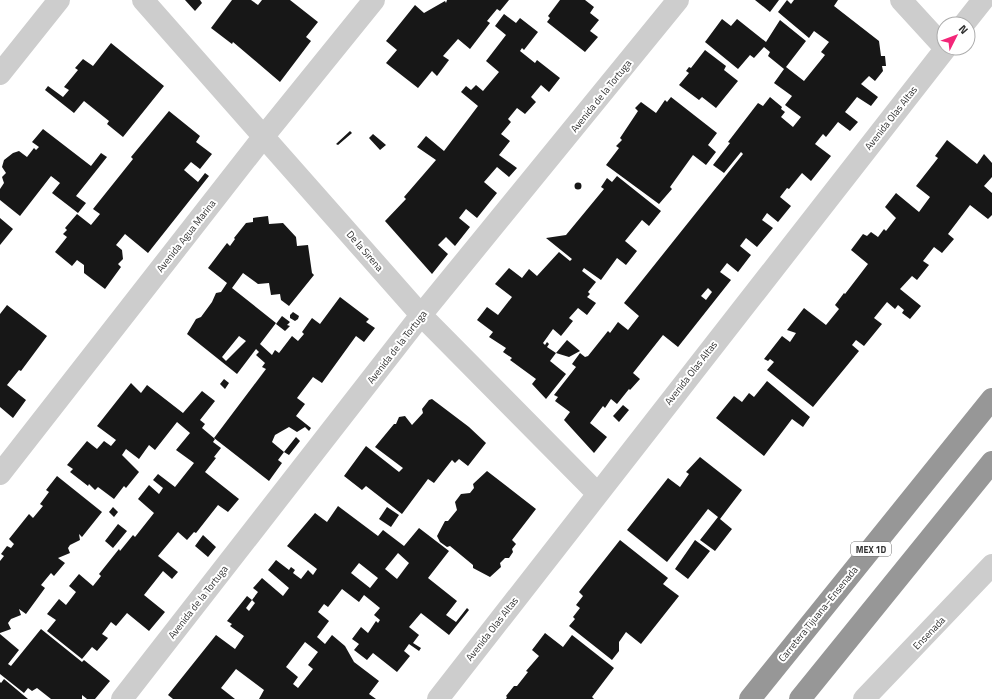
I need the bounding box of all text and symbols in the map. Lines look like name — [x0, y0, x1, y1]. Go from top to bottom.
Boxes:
north arrow — [936, 16, 976, 56]
text: N — [955, 21, 972, 37]
street label: Avenida de la Tortuga — [567, 56, 635, 136]
street label: Avenida Olas Altas — [861, 82, 921, 153]
street label: Avenida Agua Marina — [153, 196, 219, 276]
street label: De la Sirena — [343, 227, 387, 275]
street label: Avenida de la Tortuga — [363, 307, 431, 387]
street label: Avenida Olas Altas — [661, 337, 721, 408]
road number: MEX 1D — [851, 542, 891, 556]
street label: Avenida de la Tortuga — [164, 562, 232, 642]
street label: Carretera Tijuana–Ensenada — [775, 563, 861, 665]
street label: Avenida Olas Altas — [462, 593, 522, 664]
street label: Ensenada — [909, 613, 949, 653]

